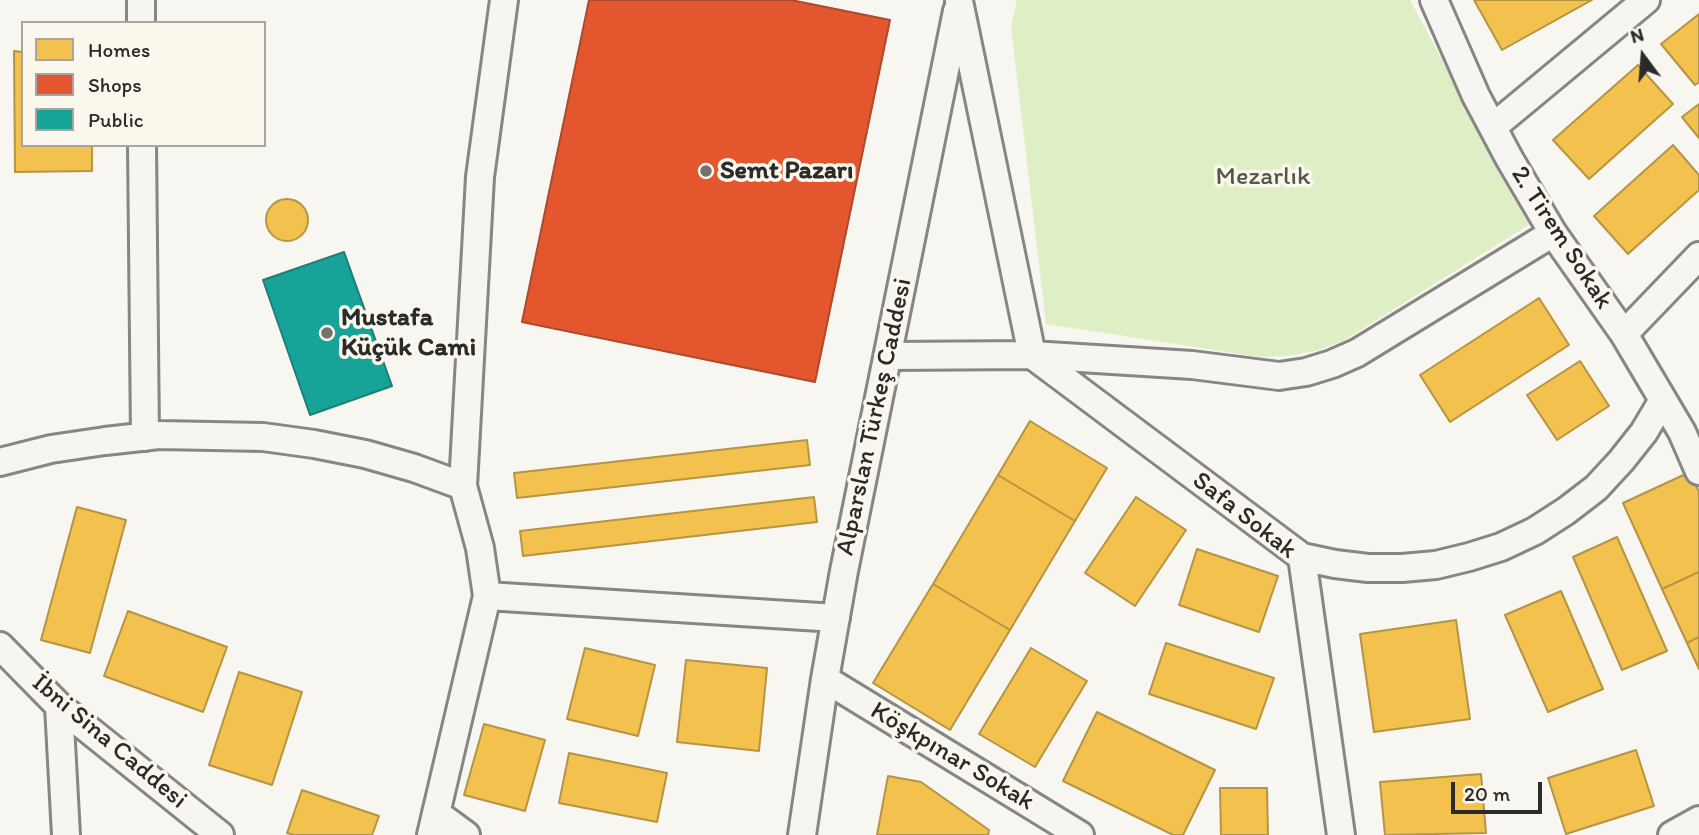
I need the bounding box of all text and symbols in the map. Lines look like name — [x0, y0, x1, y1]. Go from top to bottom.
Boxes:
legend — [21, 21, 266, 147]
north arrow — [1608, 21, 1678, 91]
text: N — [1628, 23, 1646, 48]
text: Homes — [88, 37, 150, 62]
text: Shops — [88, 72, 142, 97]
text: Public — [88, 107, 144, 132]
place label: Semt Pazarı — [720, 155, 853, 187]
park label: Mezarlık — [1216, 161, 1310, 193]
street label: 2. Tirem Sokak — [1503, 161, 1619, 315]
marker: Semt Pazarı — [698, 163, 714, 179]
street label: Alparslan Türkeş Caddesi — [830, 276, 920, 558]
place label: Mustafa Küçük Cami — [341, 302, 476, 364]
marker: Mustafa Küçük Cami — [319, 325, 335, 341]
street label: Safa Sokak — [1186, 466, 1302, 566]
street label: İbni Sina Caddesi — [25, 668, 193, 816]
street label: Köşkpınar Sokak — [864, 696, 1040, 818]
scale bar — [1454, 768, 1545, 812]
text: 20 m — [1464, 781, 1510, 806]

